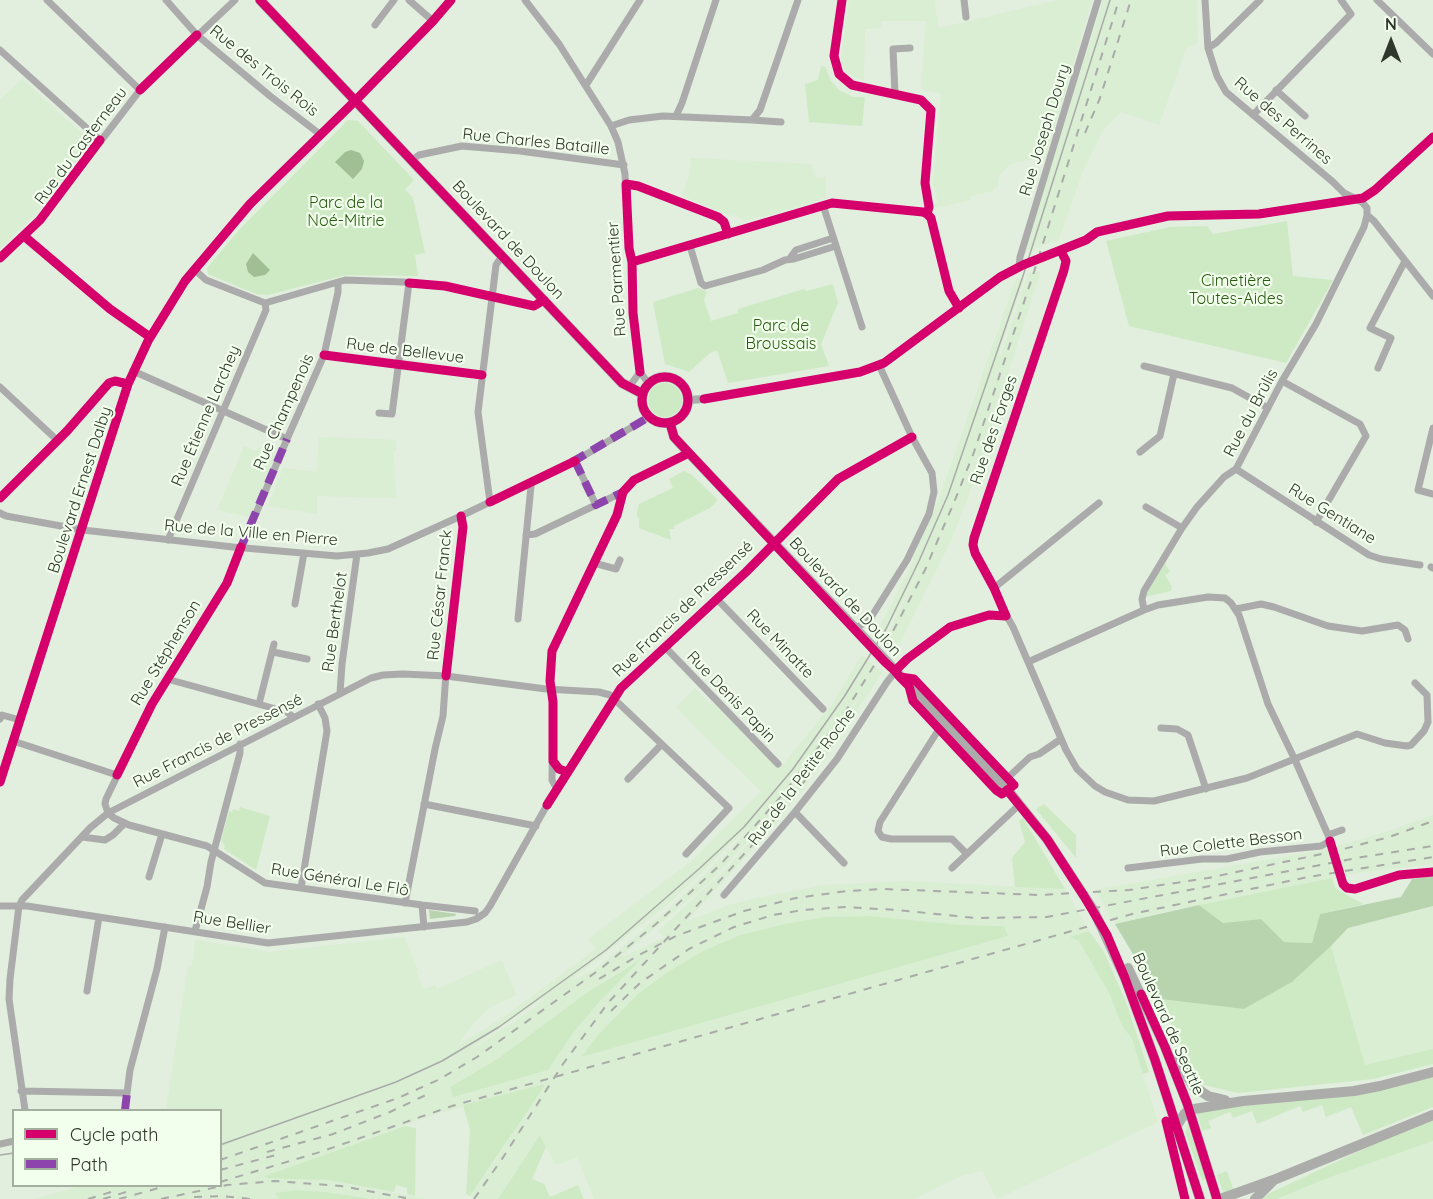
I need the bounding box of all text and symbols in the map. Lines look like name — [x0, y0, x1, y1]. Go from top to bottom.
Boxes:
north arrow — [1361, 12, 1421, 72]
text: N — [1385, 14, 1397, 34]
street label: Rue des Trois Rois — [206, 21, 322, 121]
street label: Rue Joseph Doury — [1016, 62, 1074, 198]
street label: Rue des Perrines — [1230, 73, 1336, 169]
street label: Rue du Casterneau — [31, 84, 131, 208]
street label: Rue Charles Bataille — [462, 125, 610, 159]
street label: Boulevard de Doulon — [448, 177, 568, 303]
park label: Parc de la Noé-Mitrie — [307, 193, 385, 231]
street label: Rue Parmentier — [603, 221, 631, 337]
park label: Cimetière Toutes-Aides — [1189, 271, 1283, 309]
park label: Parc de Broussais — [746, 316, 816, 354]
street label: Rue de Bellevue — [345, 334, 465, 368]
street label: Rue Étienne Larchey — [168, 343, 244, 489]
street label: Rue Champenois — [250, 351, 318, 473]
street label: Rue du Brûlis — [1220, 366, 1282, 460]
street label: Rue des Forges — [966, 373, 1022, 487]
street label: Boulevard Ernest Dalby — [44, 404, 116, 576]
street label: Rue Gentiane — [1285, 480, 1379, 548]
street label: Rue de la Ville en Pierre — [163, 516, 339, 550]
street label: Rue César Franck — [424, 529, 456, 661]
street label: Boulevard de Doulon — [785, 534, 905, 660]
street label: Rue Francis de Pressensé — [609, 537, 757, 681]
street label: Rue Berthelot — [318, 571, 352, 673]
street label: Rue Stéphenson — [127, 597, 205, 709]
street label: Rue Minatte — [742, 606, 818, 682]
street label: Rue Denis Papin — [682, 647, 780, 747]
street label: Rue Francis de Pressensé — [130, 690, 306, 792]
street label: Rue de la Petite Roche — [744, 705, 860, 849]
street label: Rue Colette Besson — [1159, 825, 1303, 861]
street label: Rue Général Le Flô — [270, 860, 410, 900]
street label: Rue Bellier — [192, 907, 272, 939]
street label: Boulevard de Seattle — [1128, 950, 1208, 1098]
legend — [12, 1109, 222, 1187]
text: Cycle path — [70, 1123, 158, 1146]
text: Path — [70, 1153, 108, 1176]

